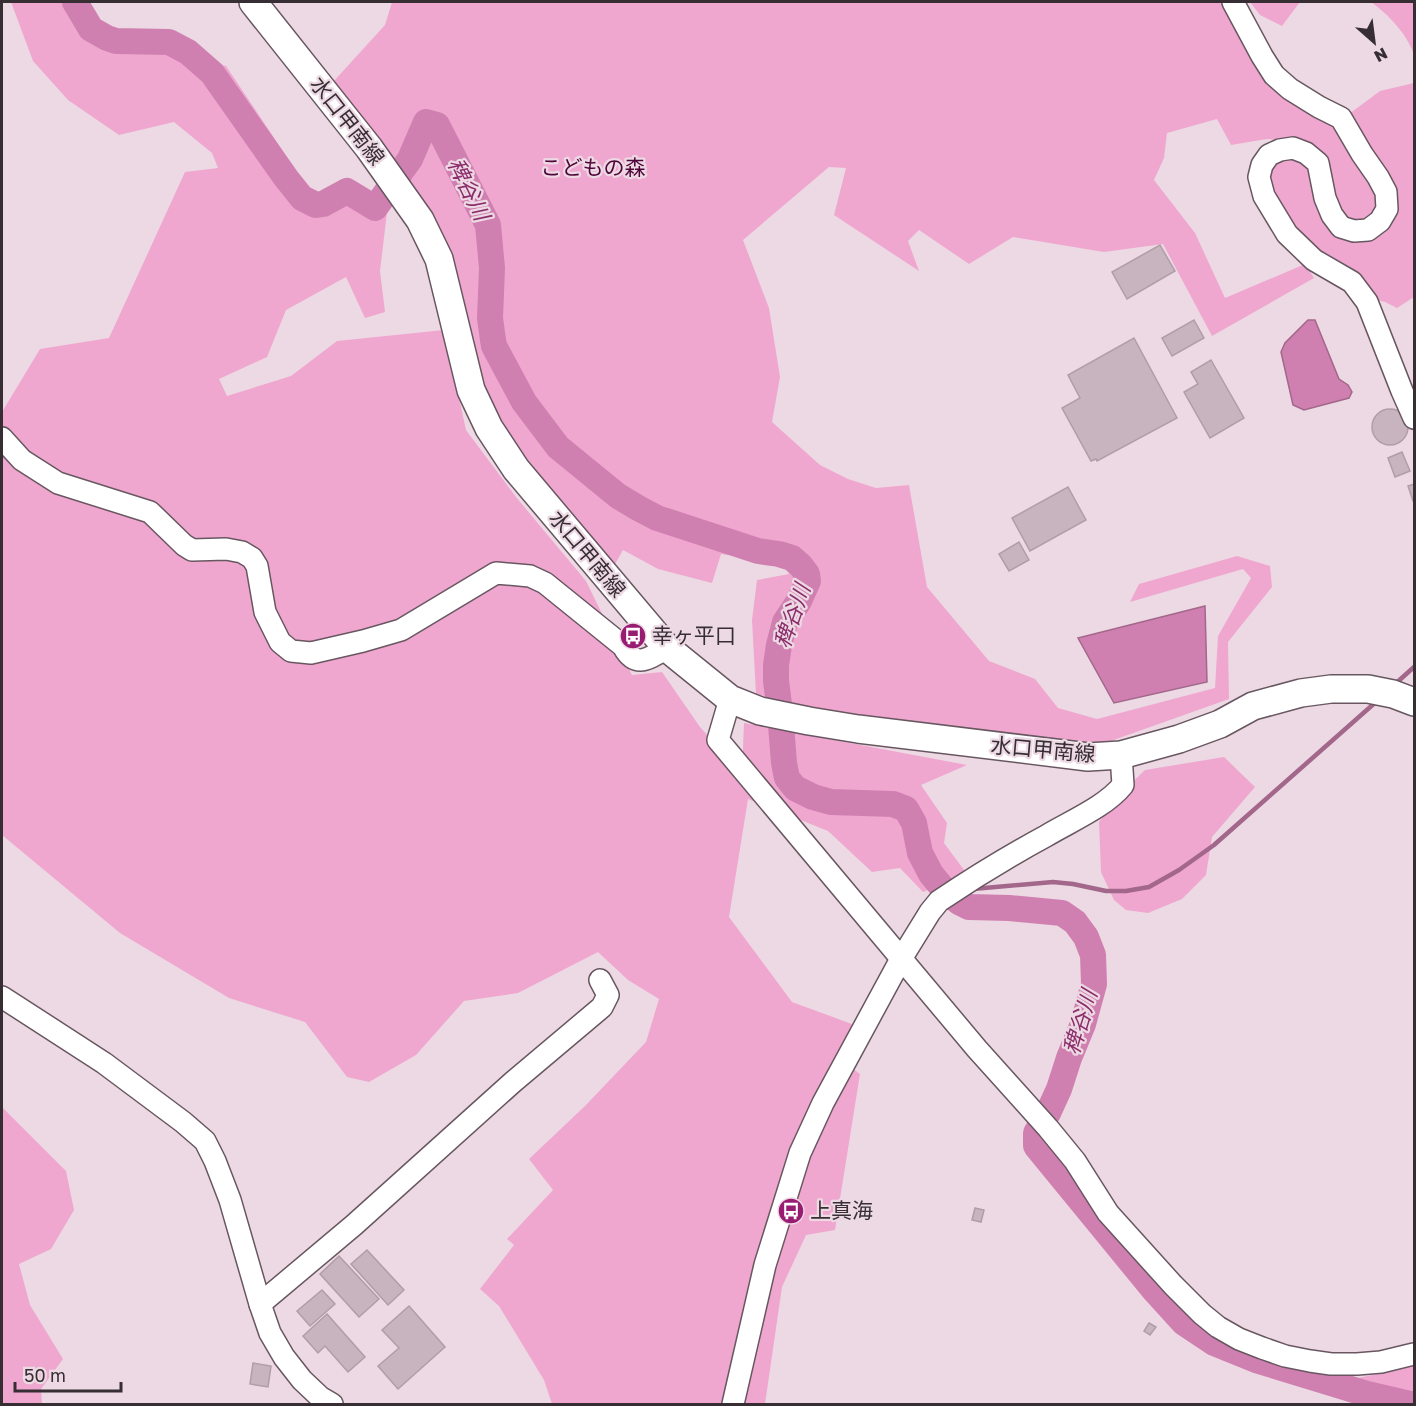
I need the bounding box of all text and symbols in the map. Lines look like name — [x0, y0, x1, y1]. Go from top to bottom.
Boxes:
north arrow — [1344, 12, 1404, 72]
text: N — [1371, 44, 1391, 67]
street label: 水口甲南線 — [305, 71, 390, 170]
water label: 稗谷川 — [443, 153, 497, 226]
park label: こどもの森 — [541, 154, 646, 180]
street label: 水口甲南線 — [544, 505, 631, 602]
water label: 稗谷川 — [768, 578, 816, 651]
bus stop icon: 幸ヶ平口 — [618, 621, 648, 651]
place label: 幸ヶ平口 — [652, 622, 736, 648]
street label: 水口甲南線 — [990, 731, 1097, 767]
water label: 稗谷川 — [1057, 984, 1103, 1057]
bus stop icon: 上真海 — [776, 1196, 806, 1226]
place label: 上真海 — [810, 1197, 873, 1223]
scale bar — [15, 1355, 122, 1393]
text: 50 m — [24, 1364, 66, 1386]

